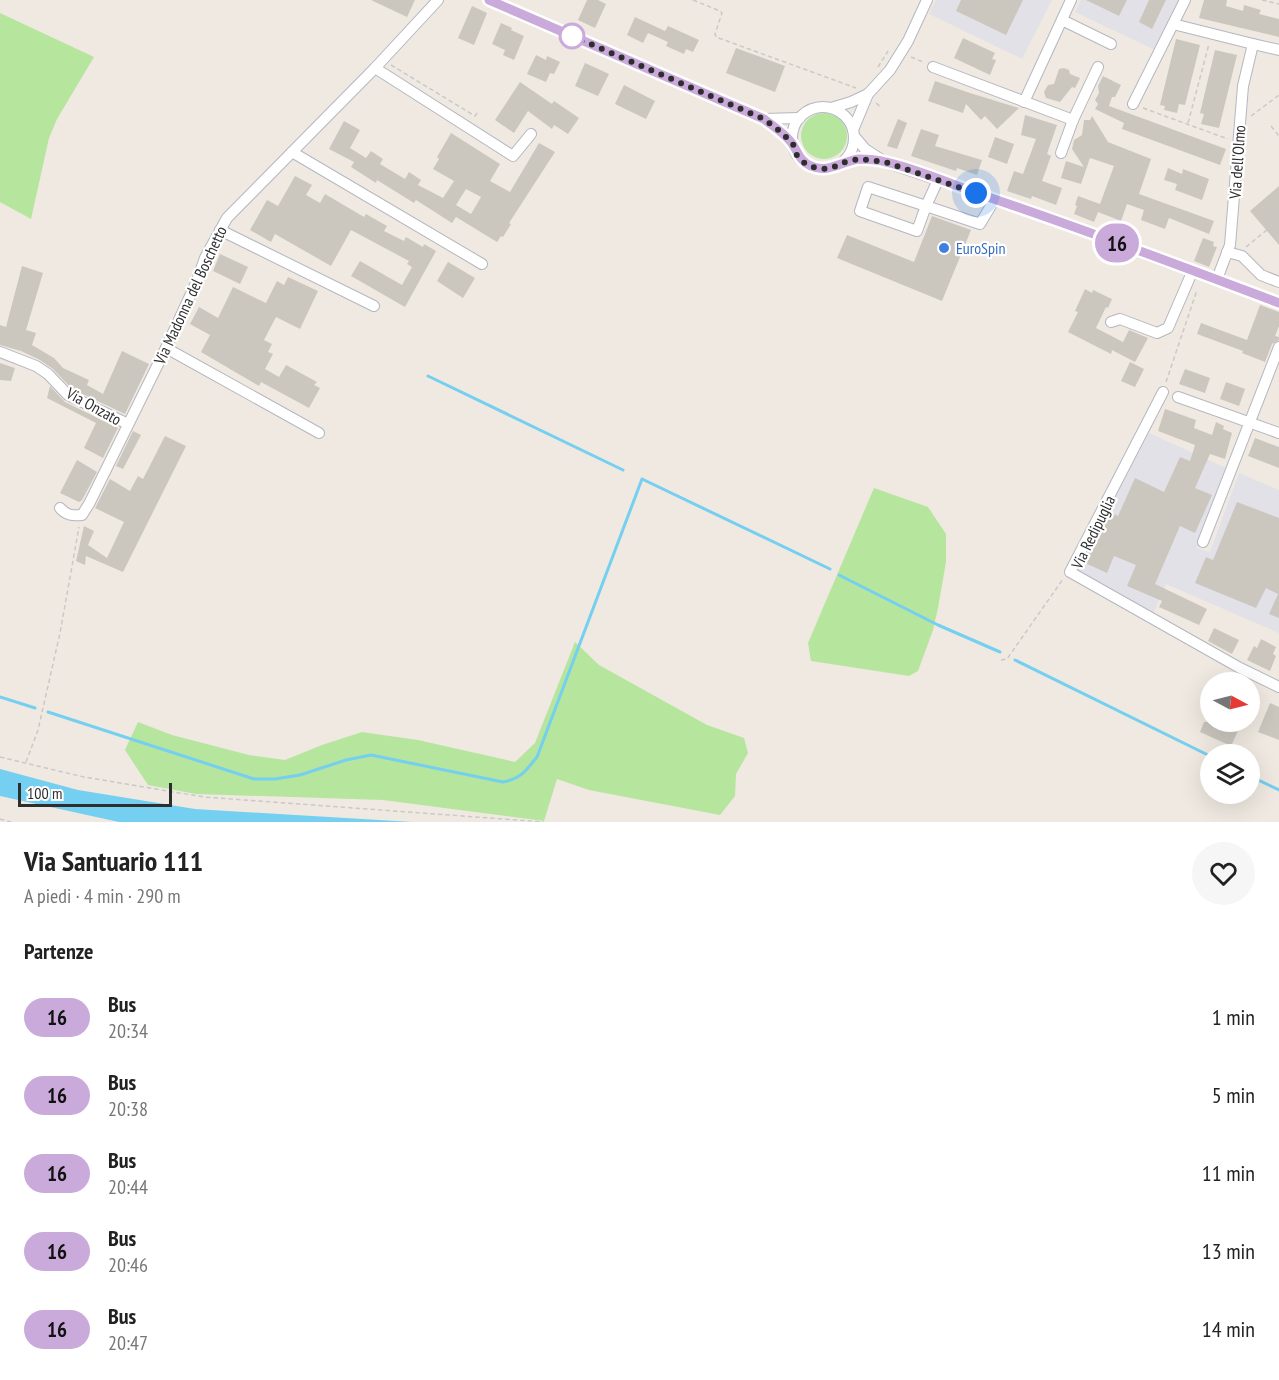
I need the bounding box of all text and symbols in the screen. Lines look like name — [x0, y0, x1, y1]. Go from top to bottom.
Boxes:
unlabelled marker — [559, 23, 585, 49]
street label: Via dell'Olmo — [1224, 124, 1250, 201]
your location — [961, 178, 991, 208]
street label: Via Madonna del Boschetto — [149, 223, 231, 368]
line badge: 16 — [1090, 224, 1144, 262]
text: 16 — [1107, 230, 1127, 257]
place label: EuroSpin — [956, 238, 1005, 258]
marker: EuroSpin — [937, 241, 951, 255]
street label: Via Onzato — [62, 382, 125, 429]
street label: Via Redipuglia — [1066, 492, 1119, 573]
north arrow — [1200, 672, 1260, 732]
map controls — [1200, 672, 1260, 804]
button: layers — [1200, 744, 1260, 804]
scale bar — [18, 780, 172, 808]
text: 100 m — [27, 783, 62, 803]
text: Via Santuario 111 — [24, 842, 203, 879]
button: heart — [1192, 842, 1255, 905]
text: A piedi · 4 min · 290 m — [24, 883, 180, 909]
text: Partenze — [24, 937, 93, 965]
text: Bus — [108, 990, 136, 1018]
text: 1 min — [1212, 1003, 1255, 1031]
text: 16 — [47, 1004, 67, 1031]
text: 20:34 — [108, 1018, 148, 1044]
text: Bus — [108, 1068, 136, 1096]
text: 5 min — [1212, 1081, 1255, 1109]
text: 16 — [47, 1082, 67, 1109]
text: 20:38 — [108, 1096, 148, 1122]
text: Bus — [108, 1146, 136, 1174]
text: 11 min — [1202, 1159, 1255, 1187]
text: 16 — [47, 1160, 67, 1187]
text: 20:44 — [108, 1174, 148, 1200]
text: Bus — [108, 1224, 136, 1252]
text: 13 min — [1202, 1237, 1255, 1265]
text: 16 — [47, 1238, 67, 1265]
text: 20:46 — [108, 1252, 148, 1278]
text: Bus — [108, 1302, 136, 1330]
text: 14 min — [1202, 1315, 1255, 1343]
text: 16 — [47, 1316, 67, 1343]
text: 20:47 — [108, 1330, 148, 1356]

